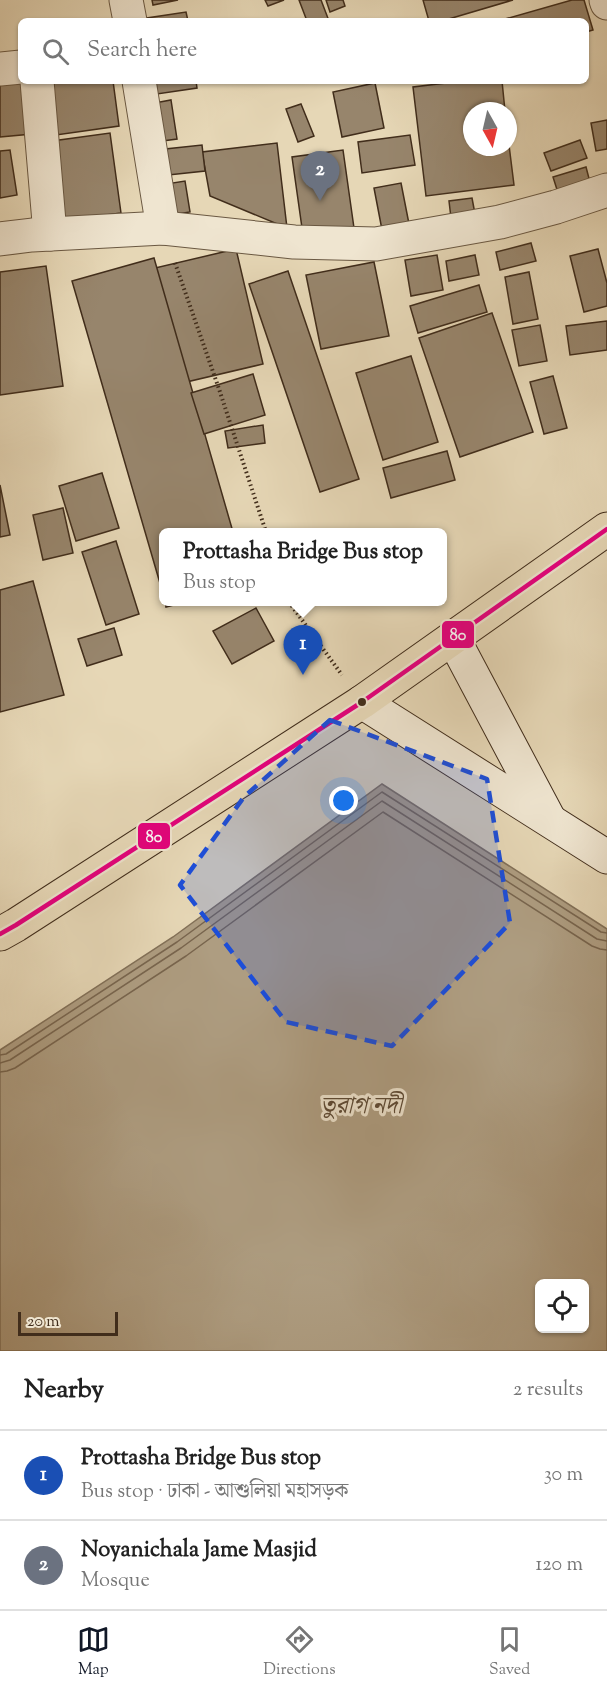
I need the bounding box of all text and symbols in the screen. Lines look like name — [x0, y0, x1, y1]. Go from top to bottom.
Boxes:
search box — [18, 18, 589, 84]
icon: search — [39, 35, 72, 68]
text: Search here — [87, 35, 197, 67]
north arrow — [463, 102, 517, 156]
pin: 2 — [300, 152, 340, 201]
popup — [159, 528, 447, 606]
text: Prottasha Bridge Bus stop — [183, 537, 423, 569]
text: Bus stop — [183, 569, 256, 598]
line badge: 80 — [441, 620, 475, 649]
text: 80 — [450, 625, 467, 648]
pin: 1 — [284, 626, 322, 675]
unlabelled marker — [356, 696, 368, 708]
your location — [329, 786, 358, 815]
line badge: 80 — [137, 822, 171, 850]
text: 80 — [146, 827, 163, 850]
water label: তুরাগ নদী — [320, 1090, 405, 1124]
map controls — [535, 1279, 589, 1333]
button: locate — [535, 1279, 589, 1333]
scale bar — [18, 1309, 118, 1336]
text: 20 m — [27, 1311, 60, 1334]
text: Nearby — [24, 1372, 104, 1409]
text: 2 results — [513, 1376, 583, 1405]
text: Prottasha Bridge Bus stop — [81, 1443, 321, 1475]
text: 1 — [40, 1461, 47, 1490]
text: 30 m — [544, 1461, 583, 1490]
text: Bus stop · ঢাকা - আশুলিয়া মহাসড়ক — [81, 1478, 348, 1507]
text: Noyanichala Jame Masjid — [81, 1535, 317, 1567]
text: 2 — [39, 1551, 48, 1580]
text: 120 m — [535, 1551, 583, 1580]
text: Mosque — [81, 1567, 150, 1596]
tab: Map — [77, 1623, 110, 1682]
tab: Directions — [263, 1623, 336, 1682]
tab: Saved — [489, 1623, 530, 1682]

